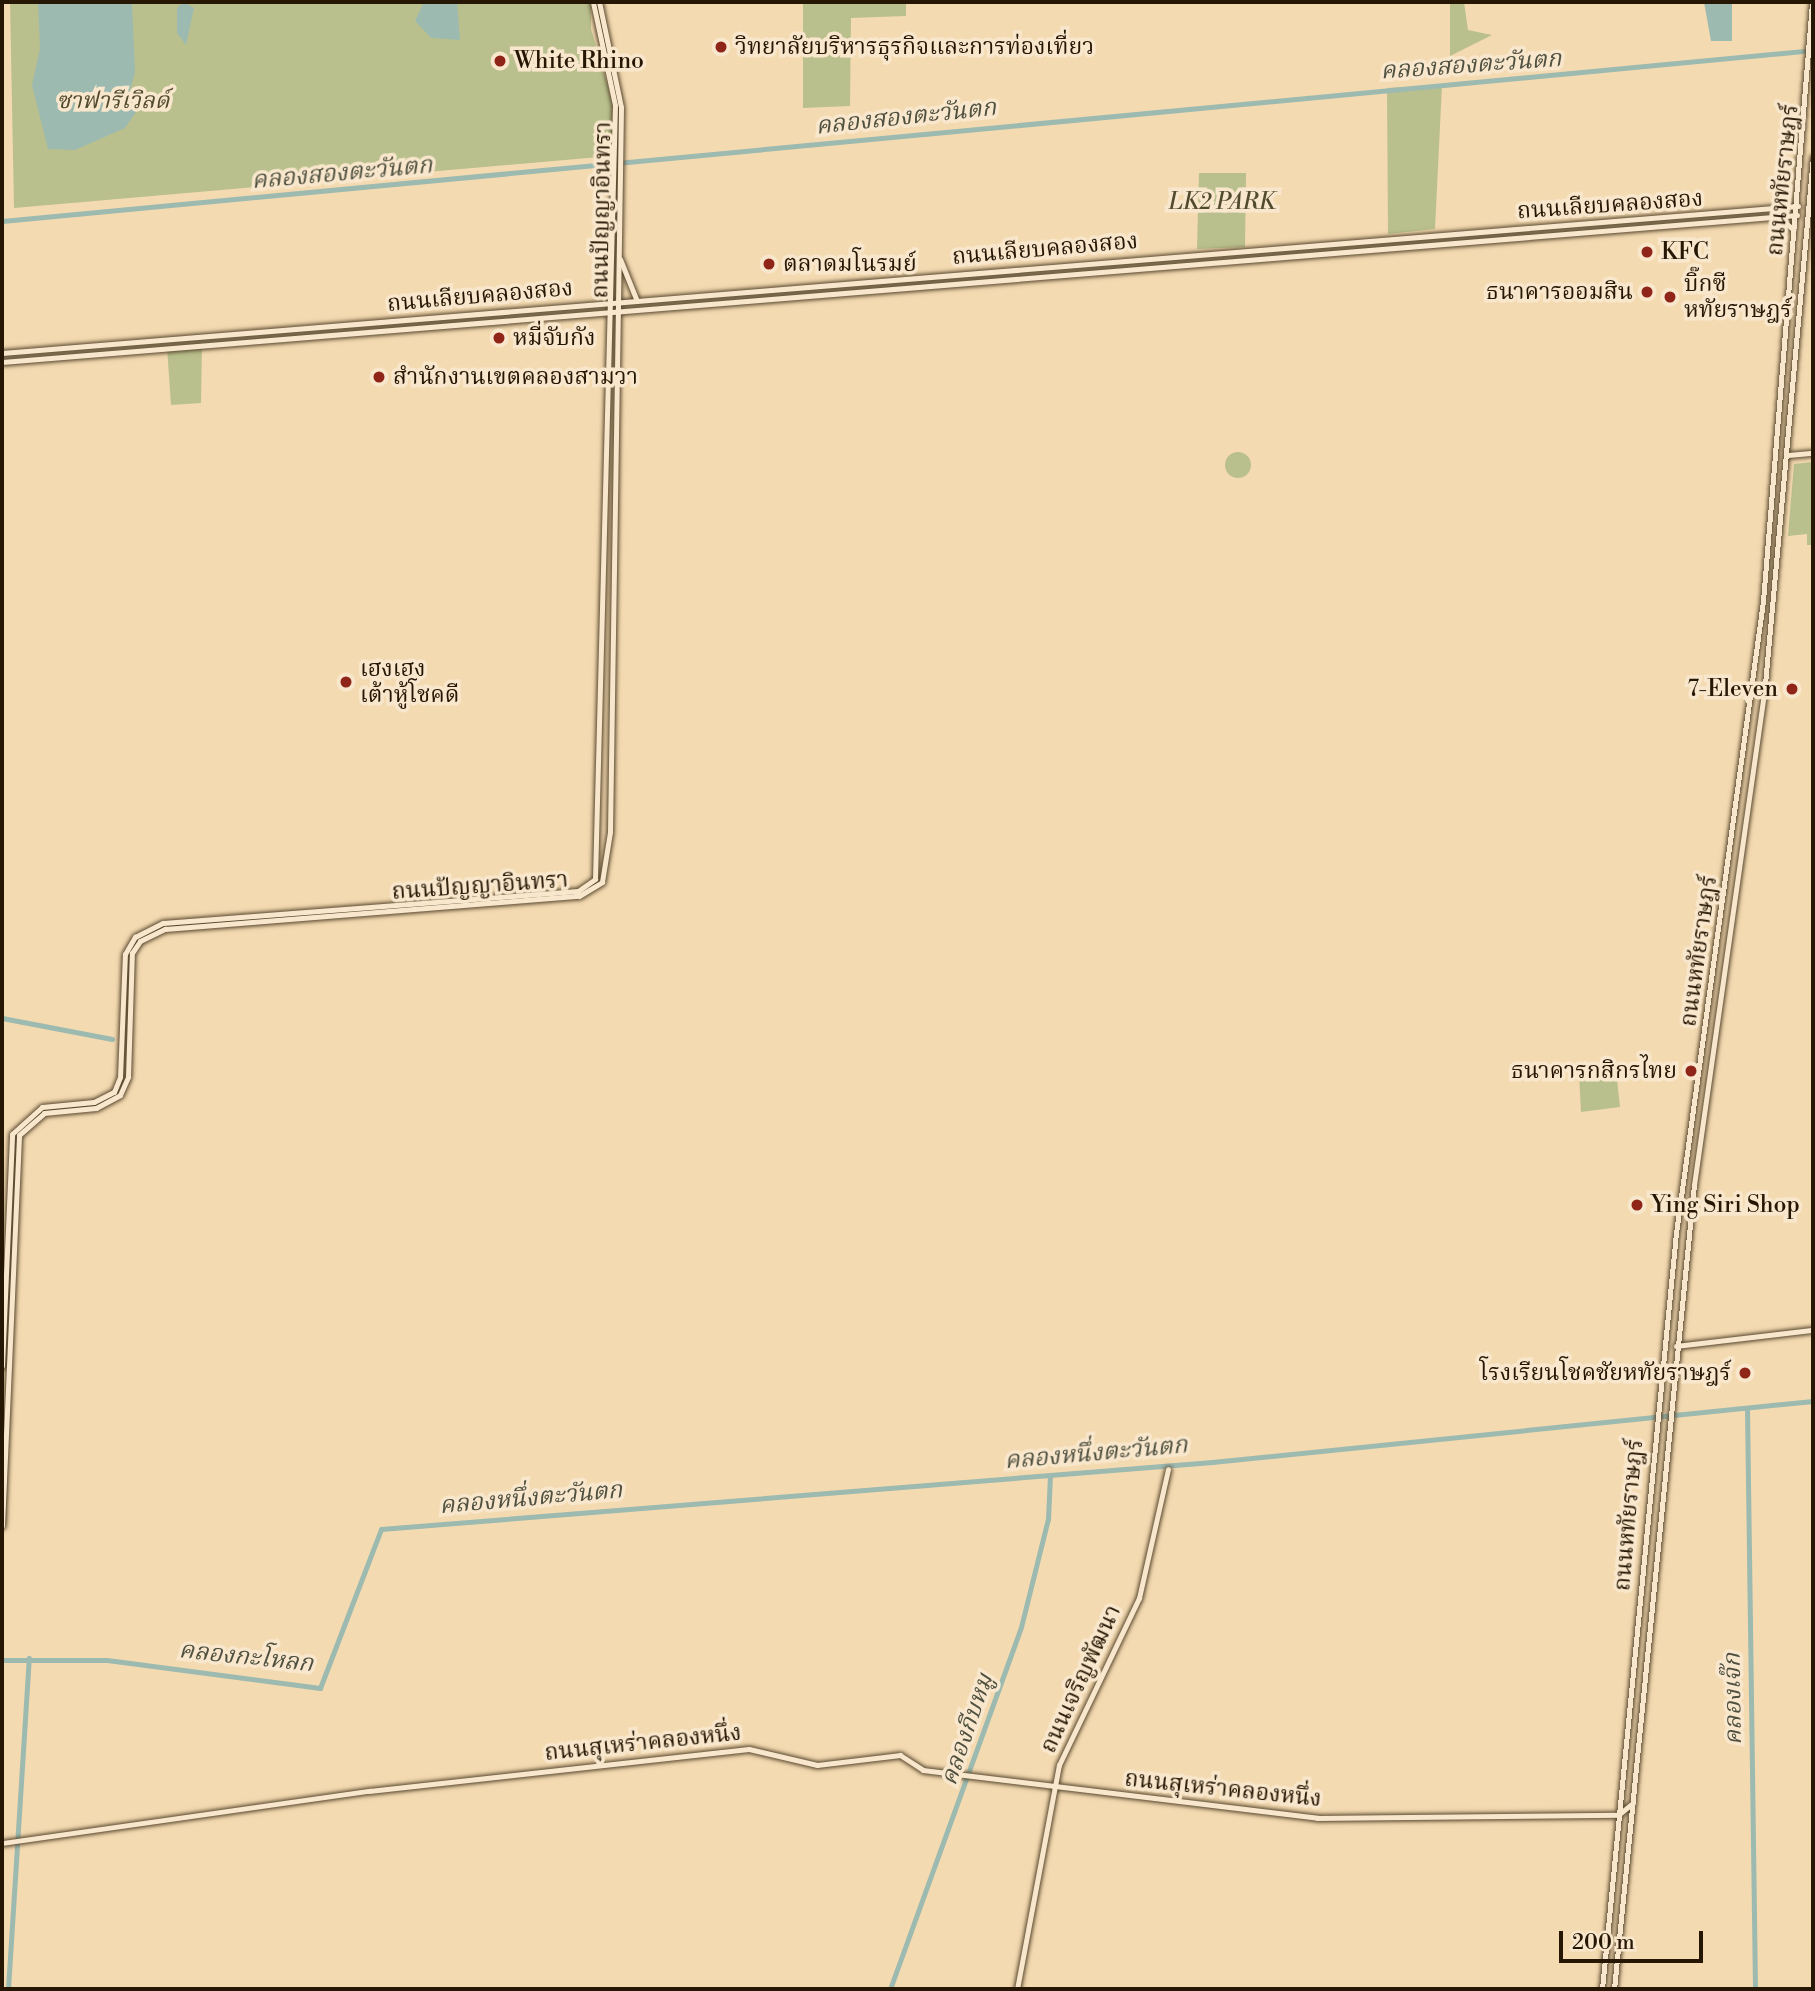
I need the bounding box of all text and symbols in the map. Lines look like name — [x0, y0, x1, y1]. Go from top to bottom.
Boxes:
place label: วิทยาลัยบริหารธุรกิจและการท่องเที่ยว — [735, 33, 1094, 61]
marker: วิทยาลัยบริหารธุรกิจและการท่องเที่ยว — [713, 39, 729, 55]
water label: คลองสองตะวันตก — [1380, 45, 1562, 87]
place label: White Rhino — [514, 47, 644, 75]
marker: White Rhino — [492, 53, 508, 69]
park label: ซาฟารีเวิลด์ — [57, 87, 169, 115]
water label: คลองสองตะวันตก — [814, 94, 998, 142]
street label: ถนนหทัยราษฎร์ — [1761, 103, 1805, 257]
street label: ถนนปัญญาอินทรา — [587, 121, 617, 299]
water label: คลองสองตะวันตก — [250, 152, 434, 196]
street label: ถนนเลียบคลองสอง — [1516, 185, 1704, 225]
park label: LK2 PARK — [1169, 188, 1275, 216]
street label: ถนนเลียบคลองสอง — [951, 227, 1139, 271]
place label: KFC — [1661, 238, 1709, 266]
marker: KFC — [1639, 244, 1655, 260]
place label: ตลาดมโนรมย์ — [783, 250, 917, 278]
marker: ตลาดมโนรมย์ — [761, 256, 777, 272]
place label: บิ๊กซี หทัยราษฎร์ — [1684, 270, 1792, 324]
street label: ถนนเลียบคลองสอง — [386, 274, 574, 318]
place label: ธนาคารออมสิน — [1486, 278, 1633, 306]
marker: ธนาคารออมสิน — [1639, 284, 1655, 300]
marker: บิ๊กซี หทัยราษฎร์ — [1662, 289, 1678, 305]
place label: หมี่จับกัง — [513, 324, 596, 352]
marker: หมี่จับกัง — [491, 330, 507, 346]
place label: สำนักงานเขตคลองสามวา — [393, 363, 638, 391]
marker: สำนักงานเขตคลองสามวา — [371, 369, 387, 385]
place label: เฮงเฮง เต้าหู้โชคดี — [360, 655, 460, 709]
marker: เฮงเฮง เต้าหู้โชคดี — [338, 674, 354, 690]
place label: 7-Eleven — [1687, 675, 1778, 703]
marker: 7-Eleven — [1784, 681, 1800, 697]
street label: ถนนปัญญาอินทรา — [391, 866, 569, 906]
street label: ถนนหทัยราษฎร์ — [1675, 874, 1723, 1028]
place label: ธนาคารกสิกรไทย — [1511, 1057, 1677, 1085]
marker: ธนาคารกสิกรไทย — [1683, 1063, 1699, 1079]
place label: Ying Siri Shop — [1651, 1191, 1800, 1219]
marker: Ying Siri Shop — [1629, 1197, 1645, 1213]
place label: โรงเรียนโชคชัยหทัยราษฎร์ — [1480, 1359, 1731, 1387]
marker: โรงเรียนโชคชัยหทัยราษฎร์ — [1737, 1365, 1753, 1381]
water label: คลองหนึ่งตะวันตก — [1003, 1432, 1189, 1476]
street label: ถนนหทัยราษฎร์ — [1609, 1438, 1649, 1592]
water label: คลองหนึ่งตะวันตก — [438, 1477, 624, 1521]
street label: ถนนเจริญพัฒนา — [1035, 1601, 1127, 1757]
water label: คลองกะโหลก — [177, 1637, 315, 1679]
water label: คลองเจ๊ก — [1719, 1653, 1749, 1745]
water label: คลองกีบหมู — [936, 1670, 1000, 1790]
street label: ถนนสุเหร่าคลองหนึ่ง — [543, 1719, 743, 1767]
street label: ถนนสุเหร่าคลองหนึ่ง — [1123, 1765, 1323, 1813]
scale bar — [1563, 1918, 1706, 1962]
text: 200 m — [1572, 1930, 1635, 1956]

